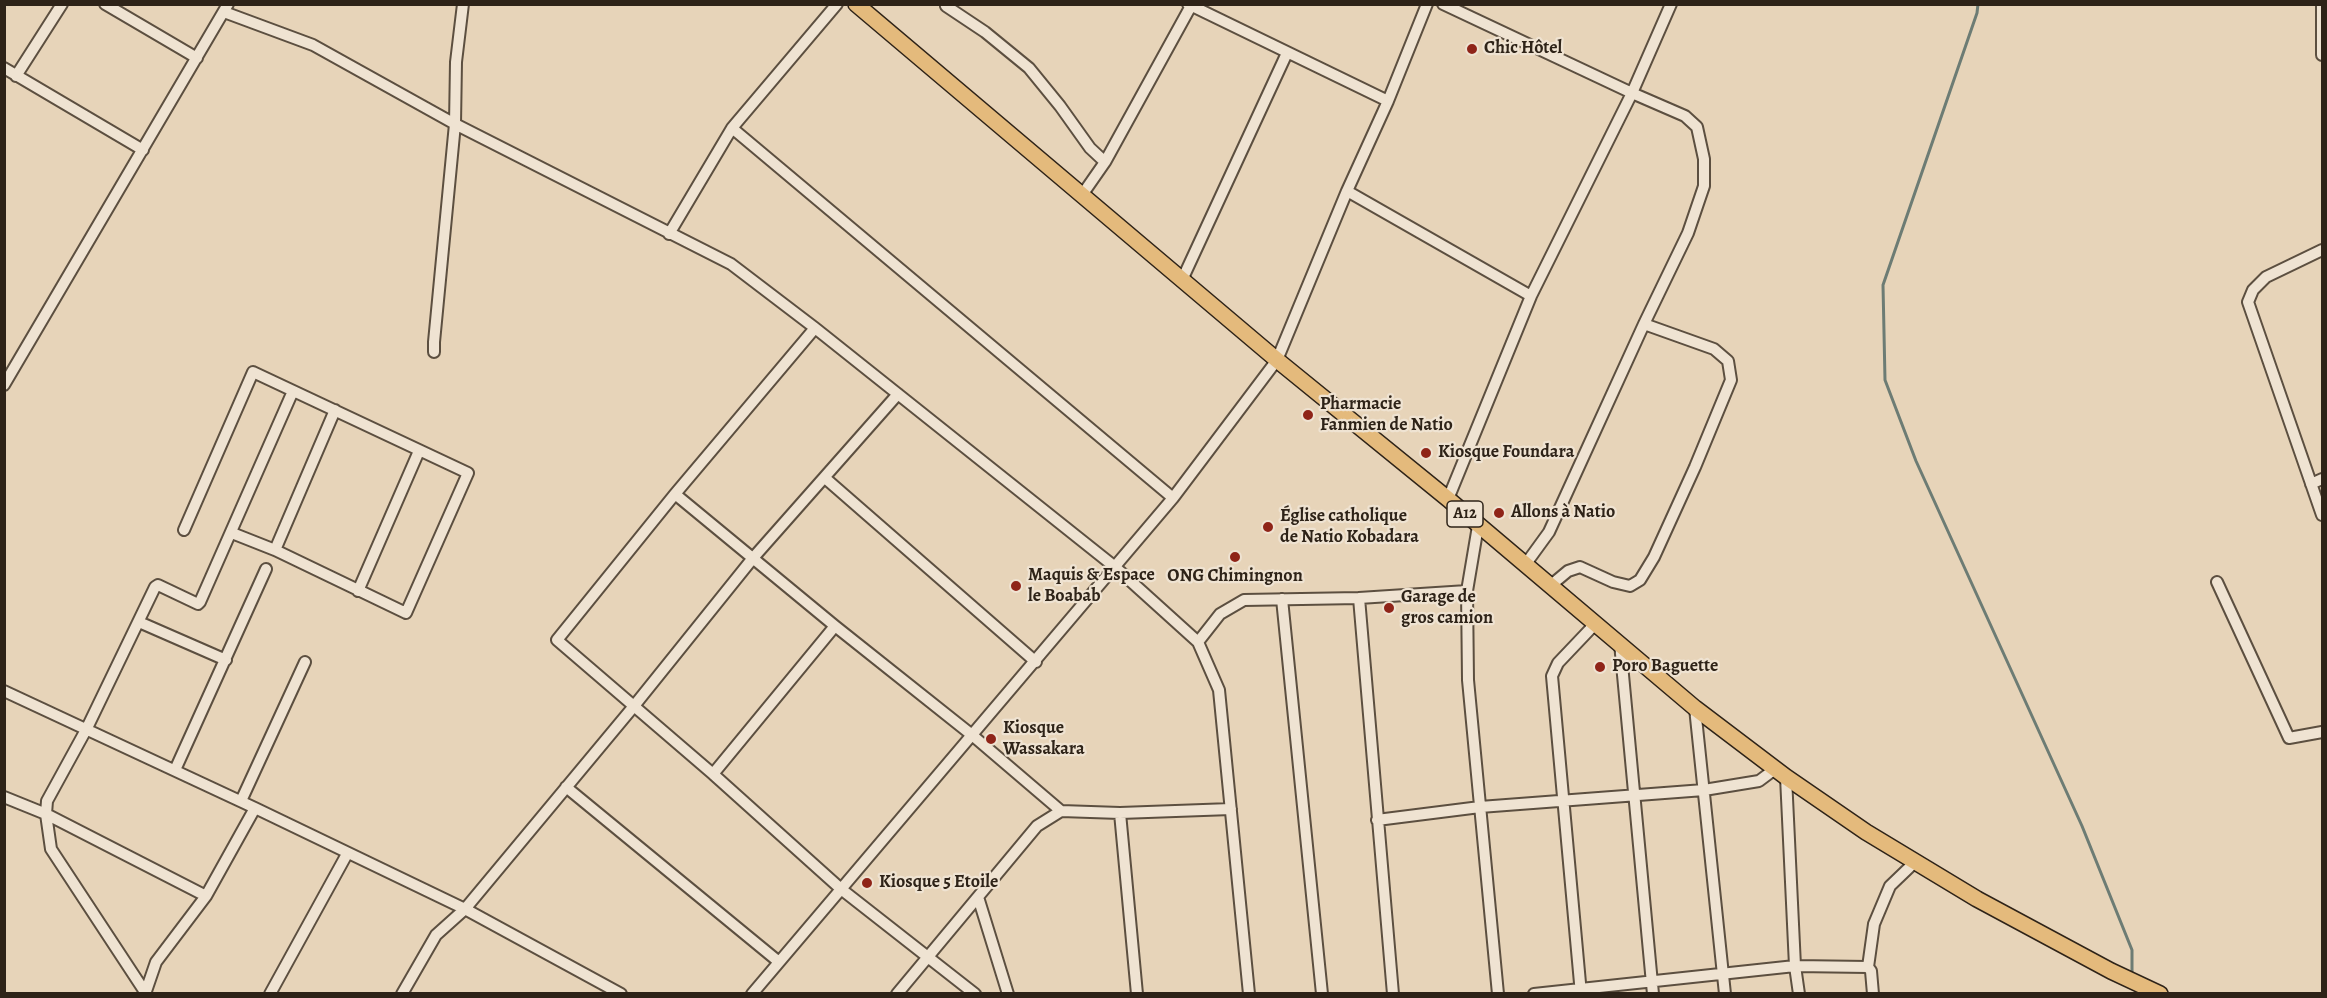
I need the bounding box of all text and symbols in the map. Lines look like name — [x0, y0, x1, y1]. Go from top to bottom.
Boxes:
place label: Chic Hôtel — [1484, 38, 1562, 60]
marker: Chic Hôtel — [1465, 42, 1479, 56]
place label: Pharmacie Fanmien de Natio — [1320, 394, 1453, 436]
marker: Pharmacie Fanmien de Natio — [1301, 408, 1315, 422]
place label: Kiosque Foundara — [1438, 442, 1574, 464]
marker: Kiosque Foundara — [1419, 446, 1433, 460]
road number: A12 — [1447, 501, 1483, 527]
place label: Allons à Natio — [1511, 502, 1615, 524]
place label: Église catholique de Natio Kobadara — [1280, 506, 1419, 548]
marker: Allons à Natio — [1492, 506, 1506, 520]
marker: Église catholique de Natio Kobadara — [1261, 520, 1275, 534]
marker: ONG Chimingnon — [1228, 550, 1242, 564]
place label: Maquis & Espace le Boabab — [1028, 565, 1155, 608]
place label: ONG Chimingnon — [1167, 566, 1303, 588]
marker: Maquis & Espace le Boabab — [1009, 579, 1023, 593]
place label: Garage de gros camion — [1401, 587, 1493, 630]
marker: Garage de gros camion — [1382, 601, 1396, 615]
place label: Poro Baguette — [1612, 656, 1718, 678]
marker: Poro Baguette — [1593, 660, 1607, 674]
place label: Kiosque Wassakara — [1003, 718, 1085, 760]
marker: Kiosque Wassakara — [984, 732, 998, 746]
place label: Kiosque 5 Etoile — [879, 872, 998, 894]
marker: Kiosque 5 Etoile — [860, 876, 874, 890]

